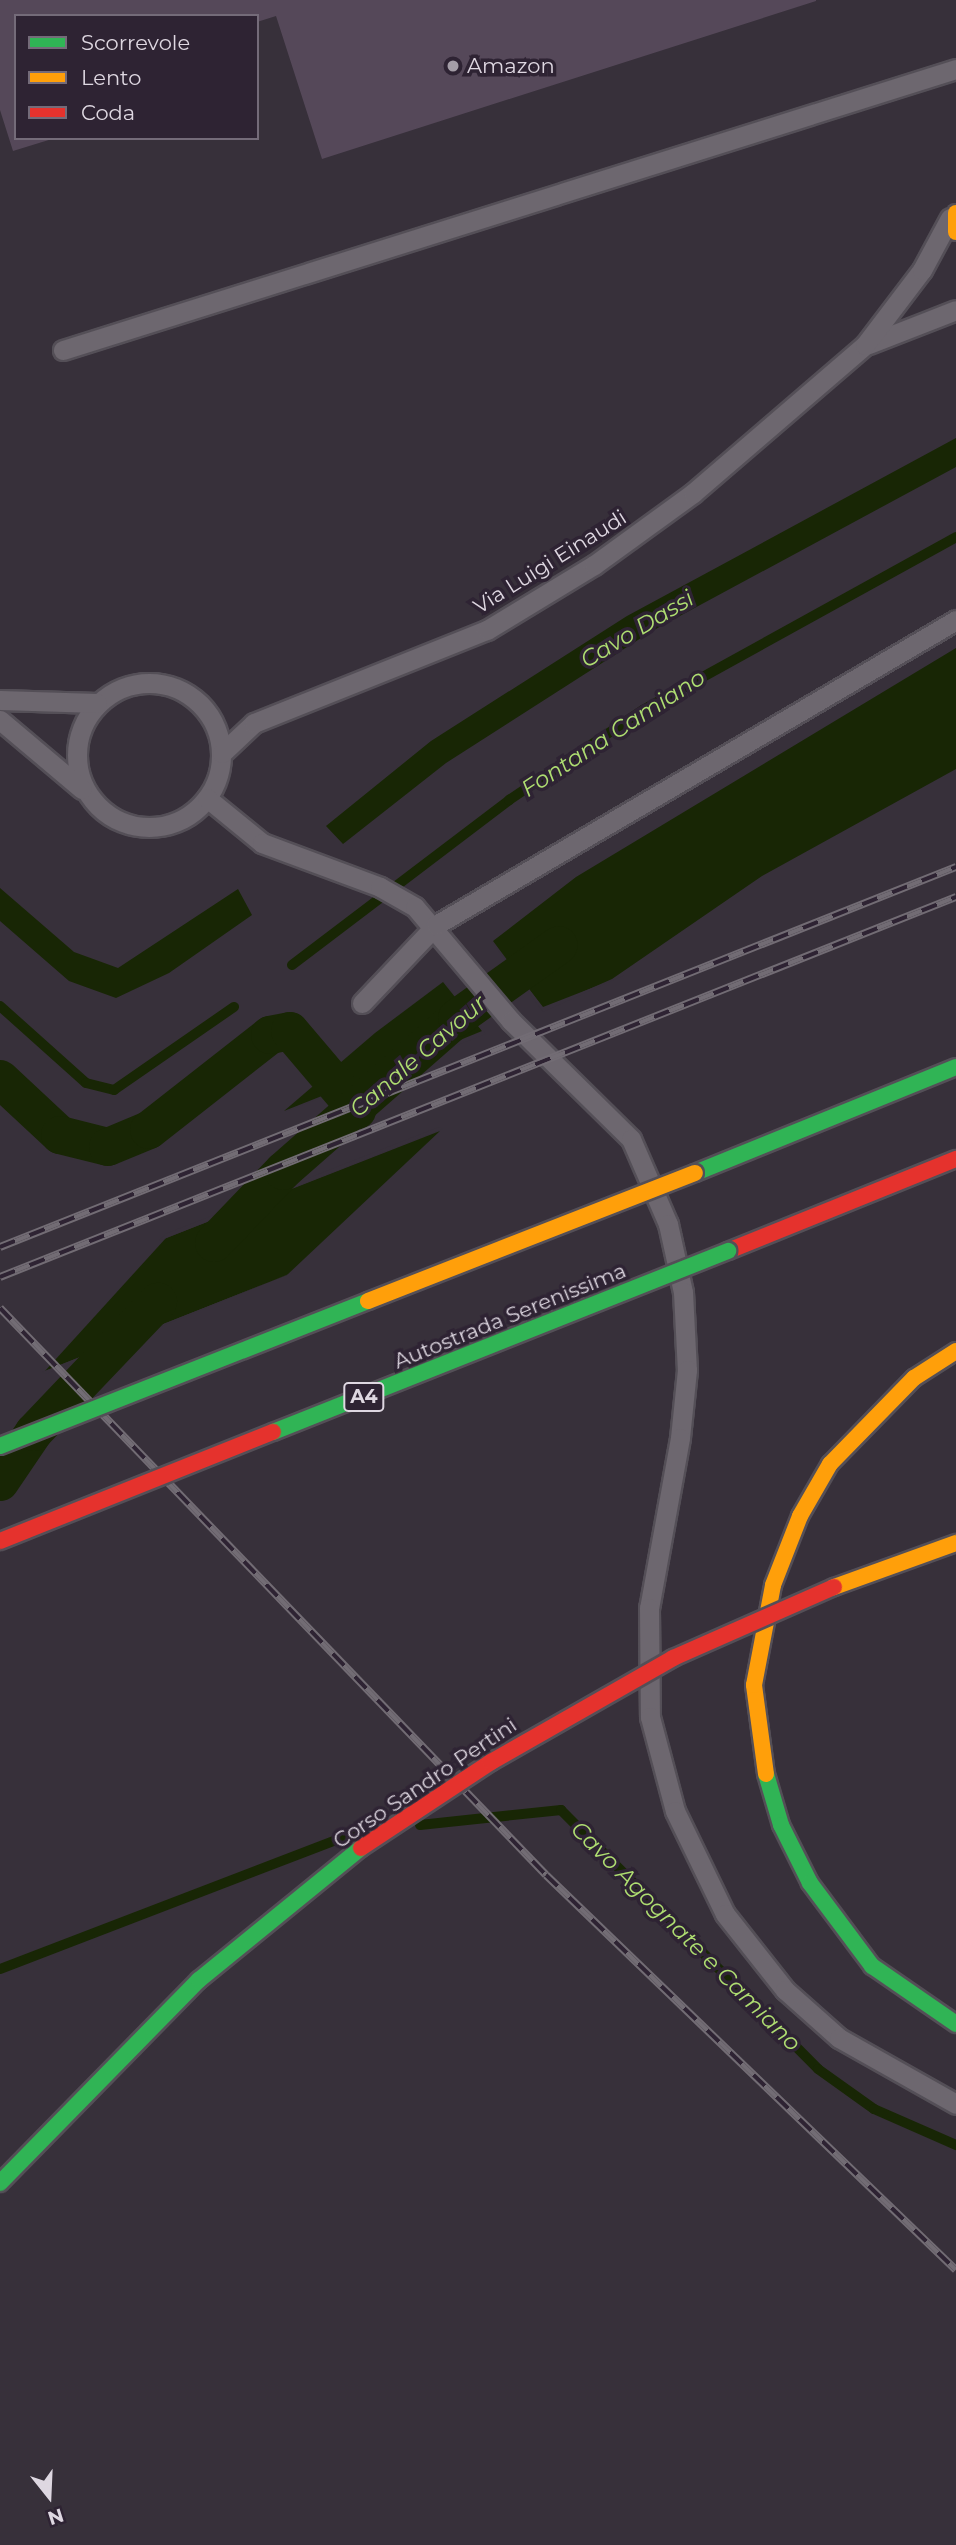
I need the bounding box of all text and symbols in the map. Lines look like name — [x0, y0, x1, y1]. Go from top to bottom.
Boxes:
legend — [14, 14, 259, 140]
text: Scorrevole — [81, 30, 190, 55]
place label: Amazon — [467, 53, 555, 79]
marker: Amazon — [445, 58, 461, 74]
text: Lento — [81, 65, 141, 90]
text: Coda — [81, 100, 135, 125]
street label: Via Luigi Einaudi — [469, 505, 631, 619]
water label: Cavo Dassi — [575, 584, 699, 674]
water label: Fontana Camiano — [516, 663, 710, 803]
water label: Canale Cavour — [344, 989, 492, 1123]
street label: Autostrada Serenissima — [390, 1258, 630, 1374]
road number: A4 — [343, 1382, 385, 1413]
street label: Corso Sandro Pertini — [329, 1712, 521, 1854]
water label: Cavo Agognate e Camiano — [565, 1815, 807, 2057]
north arrow — [14, 2461, 84, 2531]
text: N — [45, 2503, 67, 2530]

